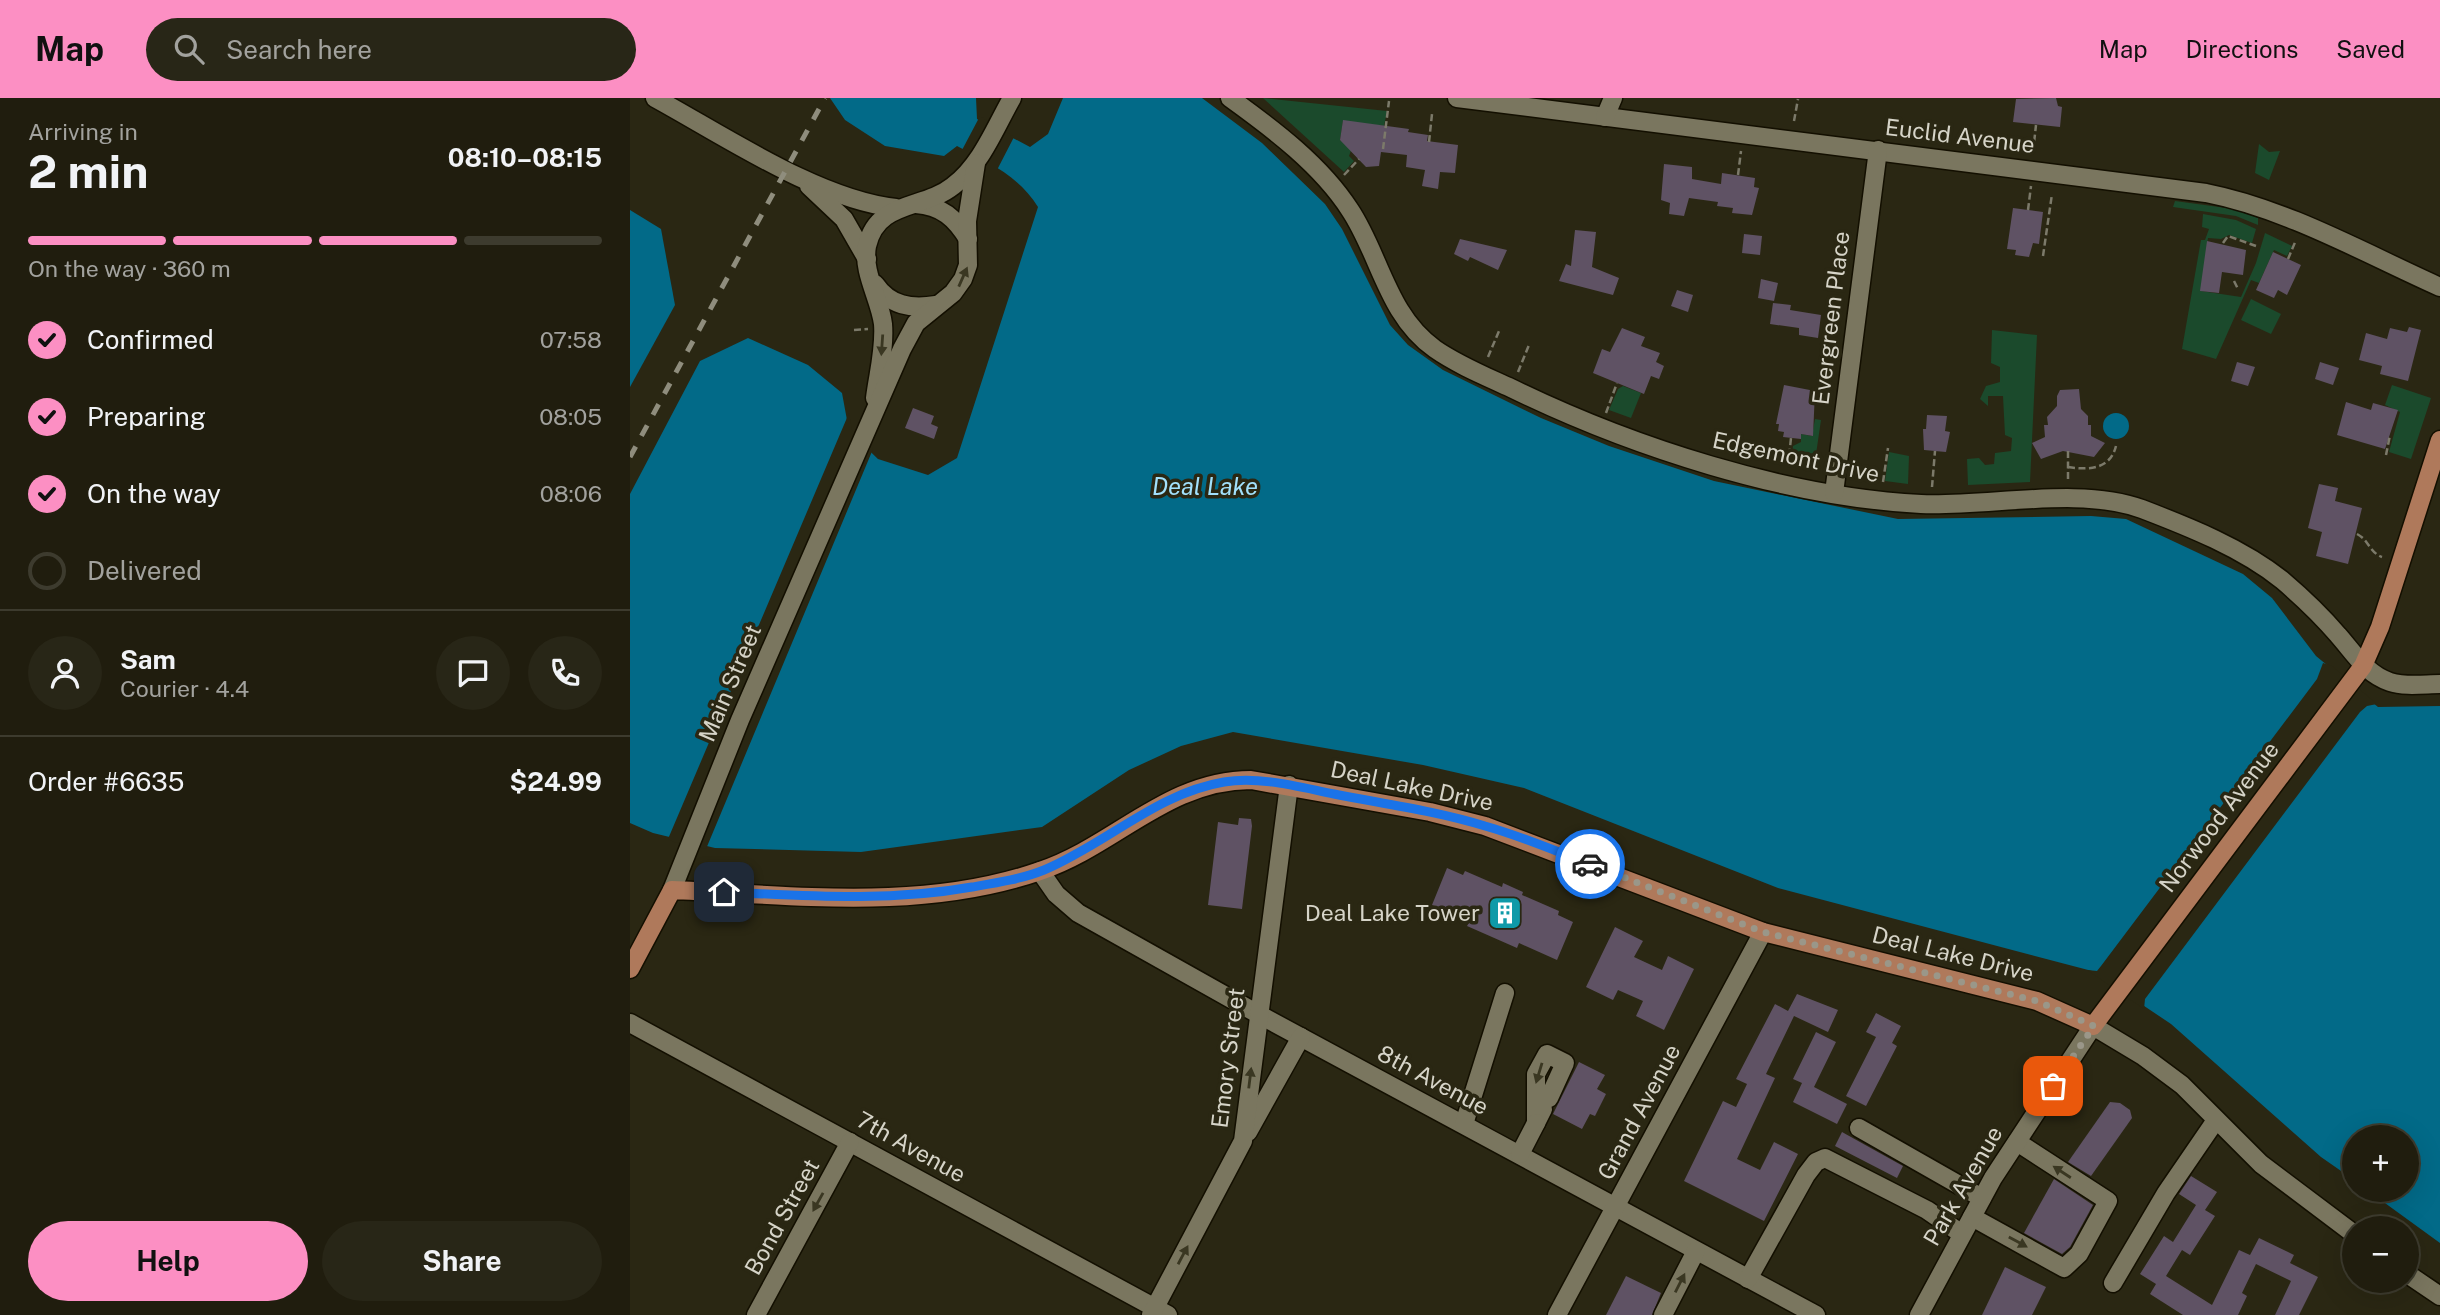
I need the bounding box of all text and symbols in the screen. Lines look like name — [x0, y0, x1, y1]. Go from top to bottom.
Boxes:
search box — [146, 18, 636, 81]
text: Map — [35, 30, 104, 68]
icon: search — [170, 30, 208, 68]
text: Search here — [226, 34, 372, 65]
text: Map — [2099, 35, 2148, 63]
text: Directions — [2186, 35, 2298, 63]
text: Saved — [2336, 35, 2405, 63]
street label: Euclid Avenue — [1884, 113, 2036, 158]
text: Arriving in — [28, 118, 138, 145]
text: 08:10–08:15 — [448, 142, 602, 173]
text: 2 min — [28, 144, 148, 198]
street label: Evergreen Place — [1806, 230, 1855, 406]
text: On the way · 360 m — [28, 255, 231, 282]
one-way arrow — [957, 267, 969, 287]
icon: check — [28, 321, 66, 359]
text: Confirmed — [87, 324, 214, 355]
text: 07:58 — [540, 326, 602, 353]
one-way arrow — [876, 334, 887, 356]
icon: check — [28, 398, 66, 436]
text: Preparing — [87, 401, 206, 432]
text: 08:05 — [539, 403, 602, 430]
street label: Edgemont Drive — [1710, 426, 1882, 487]
water label: Deal Lake — [1152, 472, 1258, 500]
icon: check — [28, 475, 66, 513]
text: On the way — [87, 478, 221, 509]
text: 08:06 — [540, 480, 602, 507]
text: Delivered — [87, 555, 202, 586]
street label: Main Street — [693, 620, 766, 746]
button: person — [28, 636, 102, 710]
button: chat — [436, 636, 510, 710]
button: phone — [528, 636, 602, 710]
text: Sam — [120, 644, 176, 675]
text: Courier · 4.4 — [120, 675, 249, 702]
street label: Norwood Avenue — [2153, 736, 2284, 897]
street label: Deal Lake Drive — [1328, 755, 1496, 816]
text: Order #6635 — [28, 766, 184, 797]
text: $24.99 — [510, 766, 602, 797]
courier — [1555, 829, 1625, 899]
icon: car — [1571, 845, 1609, 883]
pin — [694, 862, 754, 922]
icon: home — [705, 873, 743, 911]
building icon: Deal Lake Tower — [1486, 894, 1524, 932]
place label: Deal Lake Tower — [1305, 899, 1480, 926]
street label: Deal Lake Drive — [1870, 920, 2037, 987]
street label: Emory Street — [1206, 986, 1250, 1130]
street label: 8th Avenue — [1373, 1039, 1493, 1120]
street label: Grand Avenue — [1591, 1039, 1686, 1184]
pin — [2023, 1056, 2083, 1116]
one-way arrow — [1533, 1063, 1544, 1084]
one-way arrow — [1245, 1067, 1256, 1089]
icon: bag — [2034, 1067, 2072, 1105]
street label: 7th Avenue — [852, 1106, 971, 1188]
street label: Park Avenue — [1917, 1121, 2008, 1250]
map controls — [2342, 1125, 2419, 1293]
button: + — [2342, 1125, 2419, 1202]
street label: Bond Street — [739, 1154, 824, 1279]
one-way arrow — [2052, 1165, 2072, 1178]
one-way arrow — [812, 1192, 824, 1211]
button: − — [2342, 1216, 2419, 1293]
button: Help — [28, 1221, 308, 1301]
button: Share — [322, 1221, 602, 1301]
one-way arrow — [2009, 1236, 2028, 1248]
one-way arrow — [1177, 1244, 1189, 1264]
one-way arrow — [1674, 1273, 1685, 1293]

